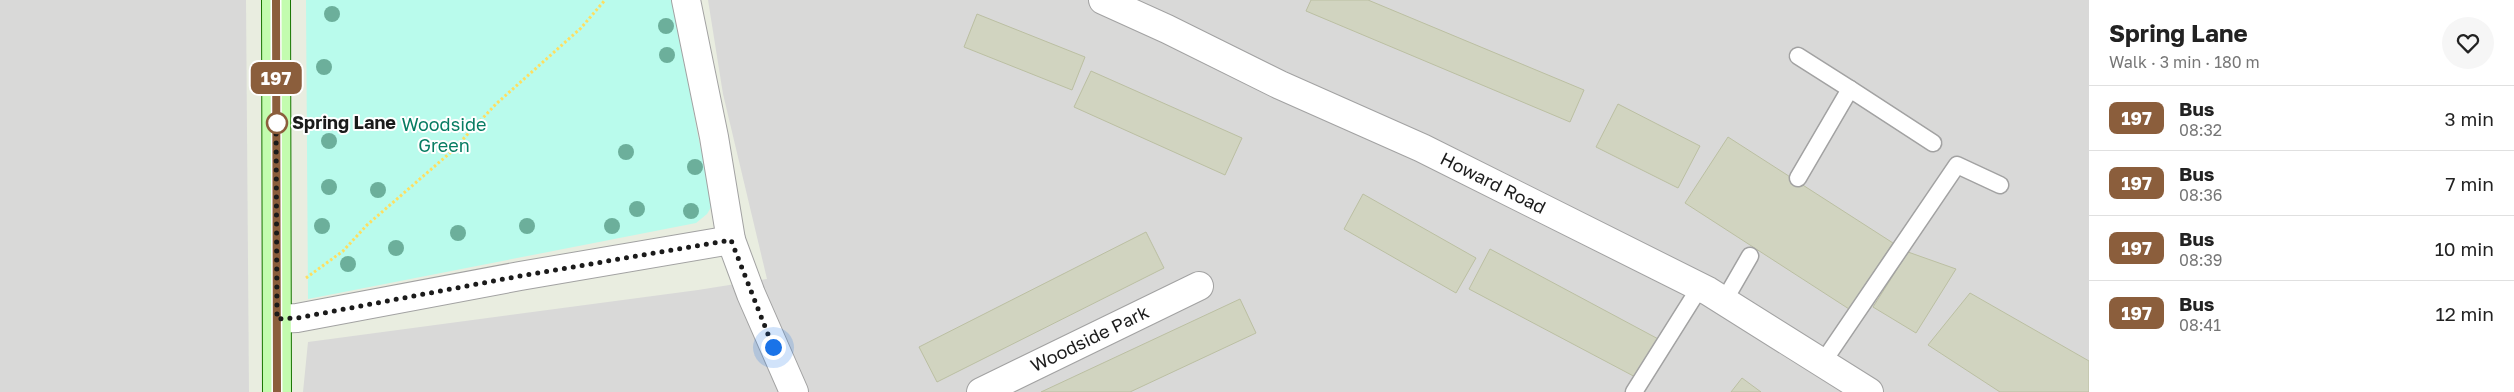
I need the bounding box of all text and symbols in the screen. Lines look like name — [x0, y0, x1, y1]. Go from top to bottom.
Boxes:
button: heart — [2442, 17, 2494, 69]
text: Spring Lane — [2109, 18, 2248, 47]
text: Walk · 3 min · 180 m — [2109, 52, 2260, 72]
line badge: 197 — [247, 62, 305, 94]
text: 197 — [261, 67, 291, 89]
text: Bus — [2179, 97, 2214, 120]
text: 197 — [2121, 107, 2152, 129]
text: 3 min — [2445, 107, 2494, 130]
place label: Spring Lane — [292, 111, 396, 133]
marker: Spring Lane — [266, 112, 288, 134]
park label: Woodside Green — [401, 113, 487, 156]
text: 08:32 — [2179, 120, 2222, 140]
street label: Howard Road — [1437, 147, 1550, 218]
text: Bus — [2179, 162, 2214, 185]
text: 197 — [2121, 172, 2152, 194]
text: 7 min — [2446, 172, 2494, 195]
text: 08:36 — [2179, 185, 2223, 205]
text: Bus — [2179, 227, 2214, 250]
text: 197 — [2121, 237, 2152, 259]
text: 10 min — [2435, 237, 2494, 260]
text: 08:39 — [2179, 250, 2223, 270]
text: Bus — [2179, 292, 2214, 315]
street label: Woodside Park — [1027, 300, 1152, 376]
text: 197 — [2121, 302, 2152, 324]
text: 12 min — [2435, 302, 2494, 325]
text: 08:41 — [2179, 315, 2221, 335]
your location — [761, 335, 786, 360]

